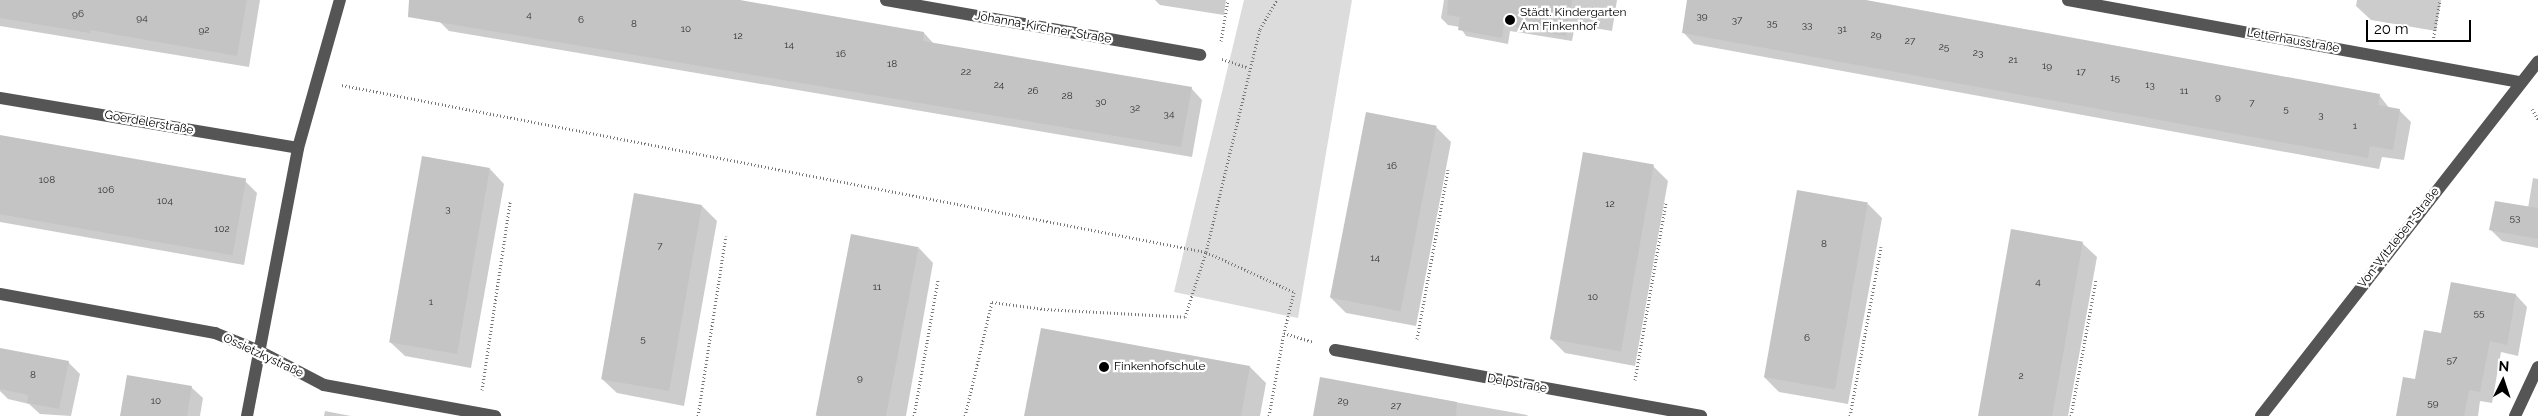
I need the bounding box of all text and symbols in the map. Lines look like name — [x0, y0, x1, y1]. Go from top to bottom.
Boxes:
place label: Städt. Kindergarten Am Finkenhof — [1520, 6, 1627, 34]
house number: 96 — [72, 8, 84, 20]
house number: 4 — [526, 9, 532, 21]
street label: Johanna-Kirchner-Straße — [974, 9, 1112, 47]
house number: 39 — [1696, 10, 1708, 22]
scale bar — [2368, 10, 2473, 42]
house number: 94 — [136, 12, 148, 24]
house number: 6 — [578, 14, 584, 26]
marker: Städt. Kindergarten Am Finkenhof — [1504, 14, 1516, 26]
house number: 37 — [1732, 14, 1742, 26]
house number: 35 — [1767, 17, 1777, 29]
house number: 8 — [631, 18, 637, 30]
house number: 33 — [1802, 19, 1812, 31]
text: 20 m — [2374, 20, 2409, 38]
house number: 10 — [681, 23, 691, 35]
house number: 31 — [1837, 23, 1847, 35]
house number: 92 — [198, 24, 210, 36]
street label: Letterhausstraße — [2246, 26, 2340, 56]
house number: 29 — [1870, 29, 1882, 41]
house number: 12 — [733, 30, 743, 42]
house number: 27 — [1905, 35, 1915, 47]
house number: 14 — [784, 39, 794, 51]
house number: 25 — [1939, 41, 1949, 53]
house number: 23 — [1973, 47, 1983, 59]
house number: 16 — [836, 48, 846, 60]
house number: 21 — [2008, 54, 2018, 66]
house number: 18 — [887, 58, 897, 70]
house number: 19 — [2042, 60, 2052, 72]
house number: 22 — [961, 66, 971, 78]
house number: 17 — [2076, 66, 2086, 78]
house number: 15 — [2110, 72, 2120, 84]
house number: 24 — [994, 79, 1004, 91]
house number: 13 — [2145, 79, 2155, 91]
house number: 26 — [1027, 85, 1039, 97]
house number: 11 — [2180, 85, 2188, 97]
house number: 28 — [1061, 90, 1073, 102]
house number: 9 — [2215, 91, 2221, 103]
house number: 30 — [1095, 96, 1107, 108]
house number: 7 — [2249, 97, 2255, 109]
house number: 32 — [1130, 102, 1140, 114]
house number: 5 — [2283, 103, 2289, 115]
street label: Goerdelerstraße — [103, 108, 195, 138]
house number: 34 — [1164, 108, 1174, 120]
house number: 3 — [2318, 109, 2324, 121]
house number: 1 — [2353, 120, 2357, 132]
house number: 16 — [1387, 160, 1397, 172]
house number: 108 — [39, 174, 55, 186]
house number: 106 — [98, 184, 114, 196]
street label: Von-Witzleben-Straße — [2355, 185, 2443, 291]
house number: 104 — [157, 195, 173, 207]
house number: 12 — [1605, 198, 1615, 210]
house number: 3 — [445, 203, 451, 215]
house number: 53 — [2510, 212, 2520, 224]
house number: 102 — [214, 223, 230, 235]
house number: 8 — [1821, 238, 1827, 250]
house number: 7 — [657, 240, 663, 252]
house number: 14 — [1370, 252, 1380, 264]
house number: 4 — [2035, 276, 2041, 288]
house number: 11 — [873, 281, 881, 293]
house number: 10 — [1588, 291, 1598, 303]
house number: 1 — [429, 296, 433, 308]
house number: 55 — [2474, 307, 2484, 319]
street label: Ossietzkystraße — [221, 331, 305, 381]
house number: 6 — [1804, 332, 1810, 344]
house number: 5 — [640, 333, 646, 345]
house number: 57 — [2447, 354, 2457, 366]
north arrow — [2478, 356, 2528, 406]
text: N — [2498, 358, 2510, 374]
place label: Finkenhofschule — [1114, 360, 1206, 374]
marker: Finkenhofschule — [1098, 361, 1110, 373]
house number: 8 — [30, 369, 36, 381]
house number: 2 — [2018, 370, 2024, 382]
house number: 9 — [857, 372, 863, 384]
street label: Delpstraße — [1486, 372, 1548, 396]
house number: 10 — [151, 395, 161, 407]
house number: 29 — [1337, 395, 1349, 407]
house number: 59 — [2427, 397, 2439, 409]
house number: 27 — [1391, 400, 1401, 412]

